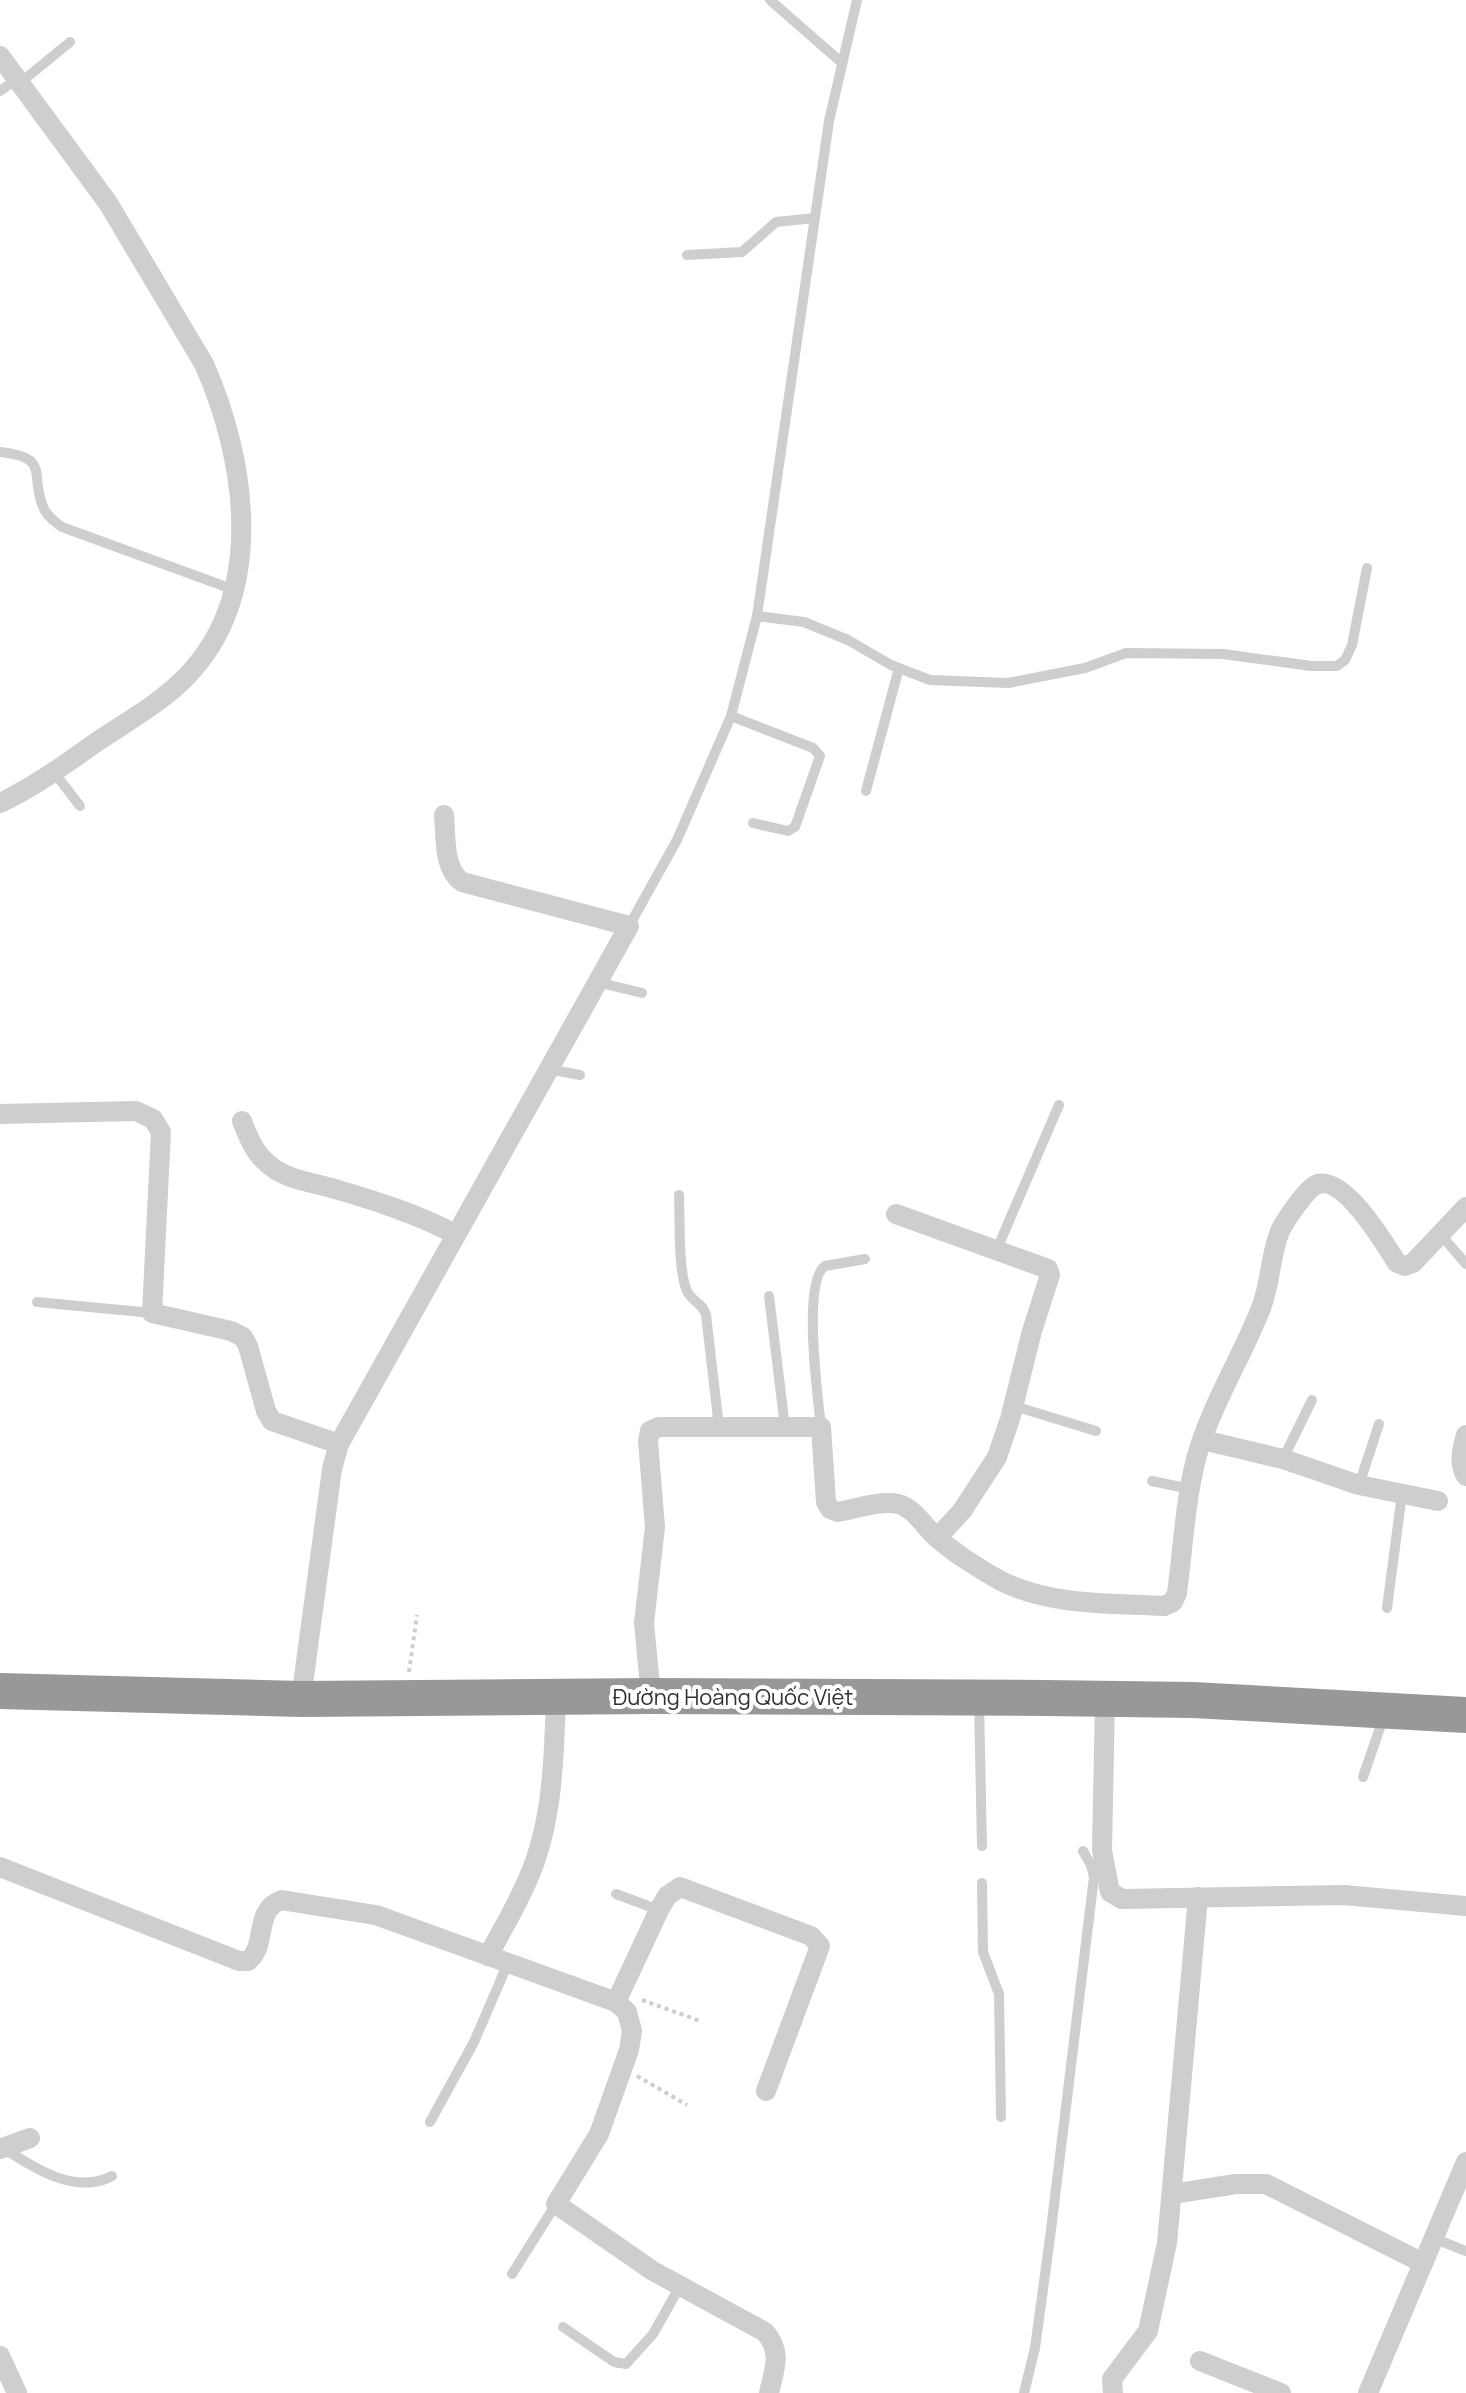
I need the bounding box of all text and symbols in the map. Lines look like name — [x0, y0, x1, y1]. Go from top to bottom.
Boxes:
street label: Đường Hoàng Quốc Việt — [613, 1682, 853, 1712]

